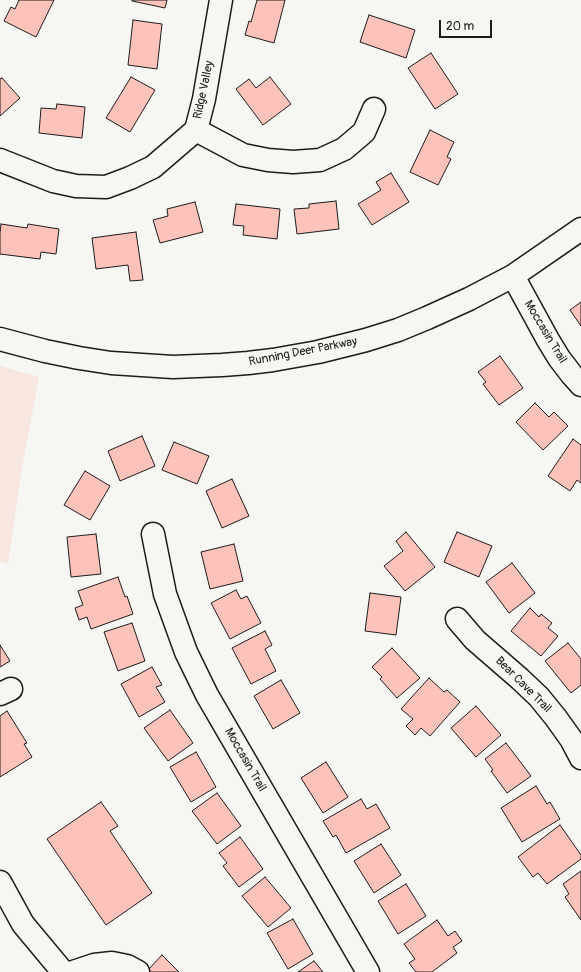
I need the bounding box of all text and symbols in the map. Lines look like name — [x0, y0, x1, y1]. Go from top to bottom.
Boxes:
scale bar — [441, 12, 494, 38]
text: 20 m — [446, 19, 474, 34]
street label: Ridge Valley — [191, 60, 217, 120]
street label: Moccasin Trail — [521, 298, 569, 366]
street label: Running Deer Parkway — [248, 334, 358, 370]
street label: Bear Cave Trail — [492, 654, 554, 716]
street label: Moccasin Trail — [221, 726, 269, 794]

